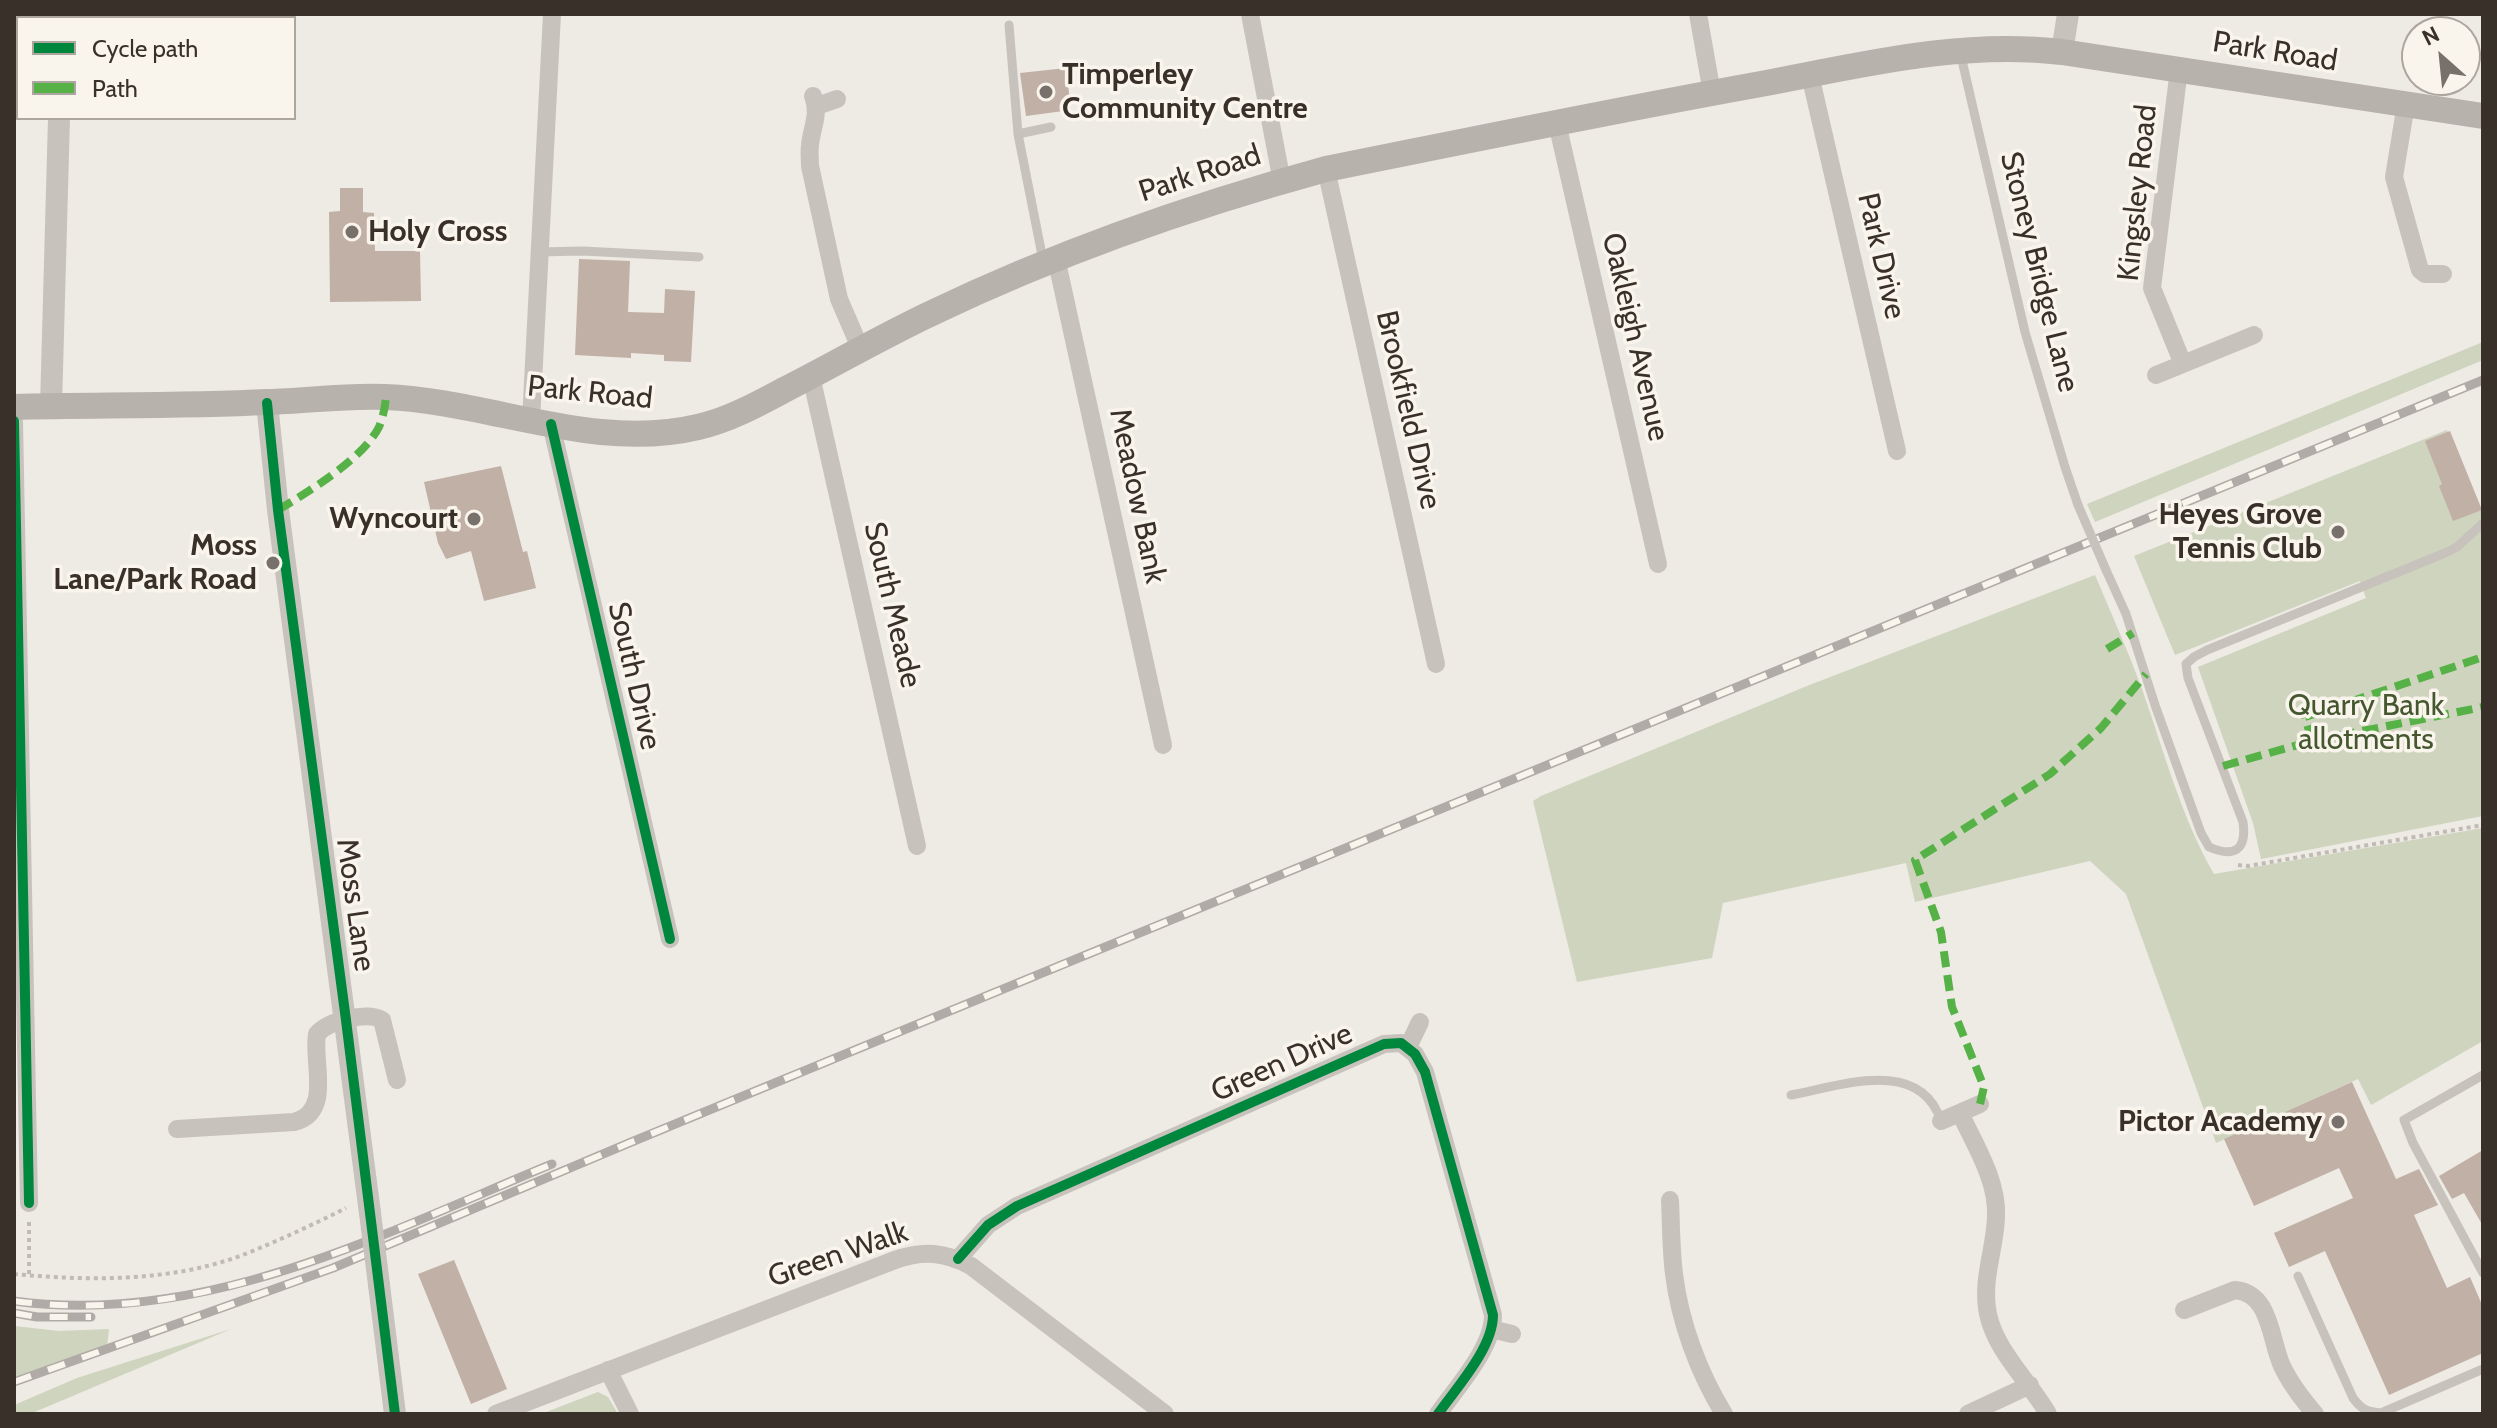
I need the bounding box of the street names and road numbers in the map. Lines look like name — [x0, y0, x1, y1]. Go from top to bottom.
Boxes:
street label: Park Road — [2210, 24, 2340, 80]
street label: Kingsley Road — [2111, 103, 2165, 283]
street label: Park Road — [1135, 137, 1265, 211]
street label: Stoney Bridge Lane — [1992, 148, 2086, 396]
street label: Park Drive — [1849, 190, 1913, 322]
street label: Oakleigh Avenue — [1594, 229, 1676, 445]
street label: Brookfield Drive — [1368, 307, 1448, 513]
street label: Park Road — [526, 369, 654, 417]
street label: Meadow Bank — [1101, 405, 1173, 587]
street label: South Meade — [855, 519, 929, 691]
street label: South Drive — [600, 599, 668, 753]
street label: Moss Lane — [328, 836, 382, 974]
street label: Green Drive — [1206, 1016, 1358, 1110]
street label: Green Walk — [763, 1214, 913, 1296]

